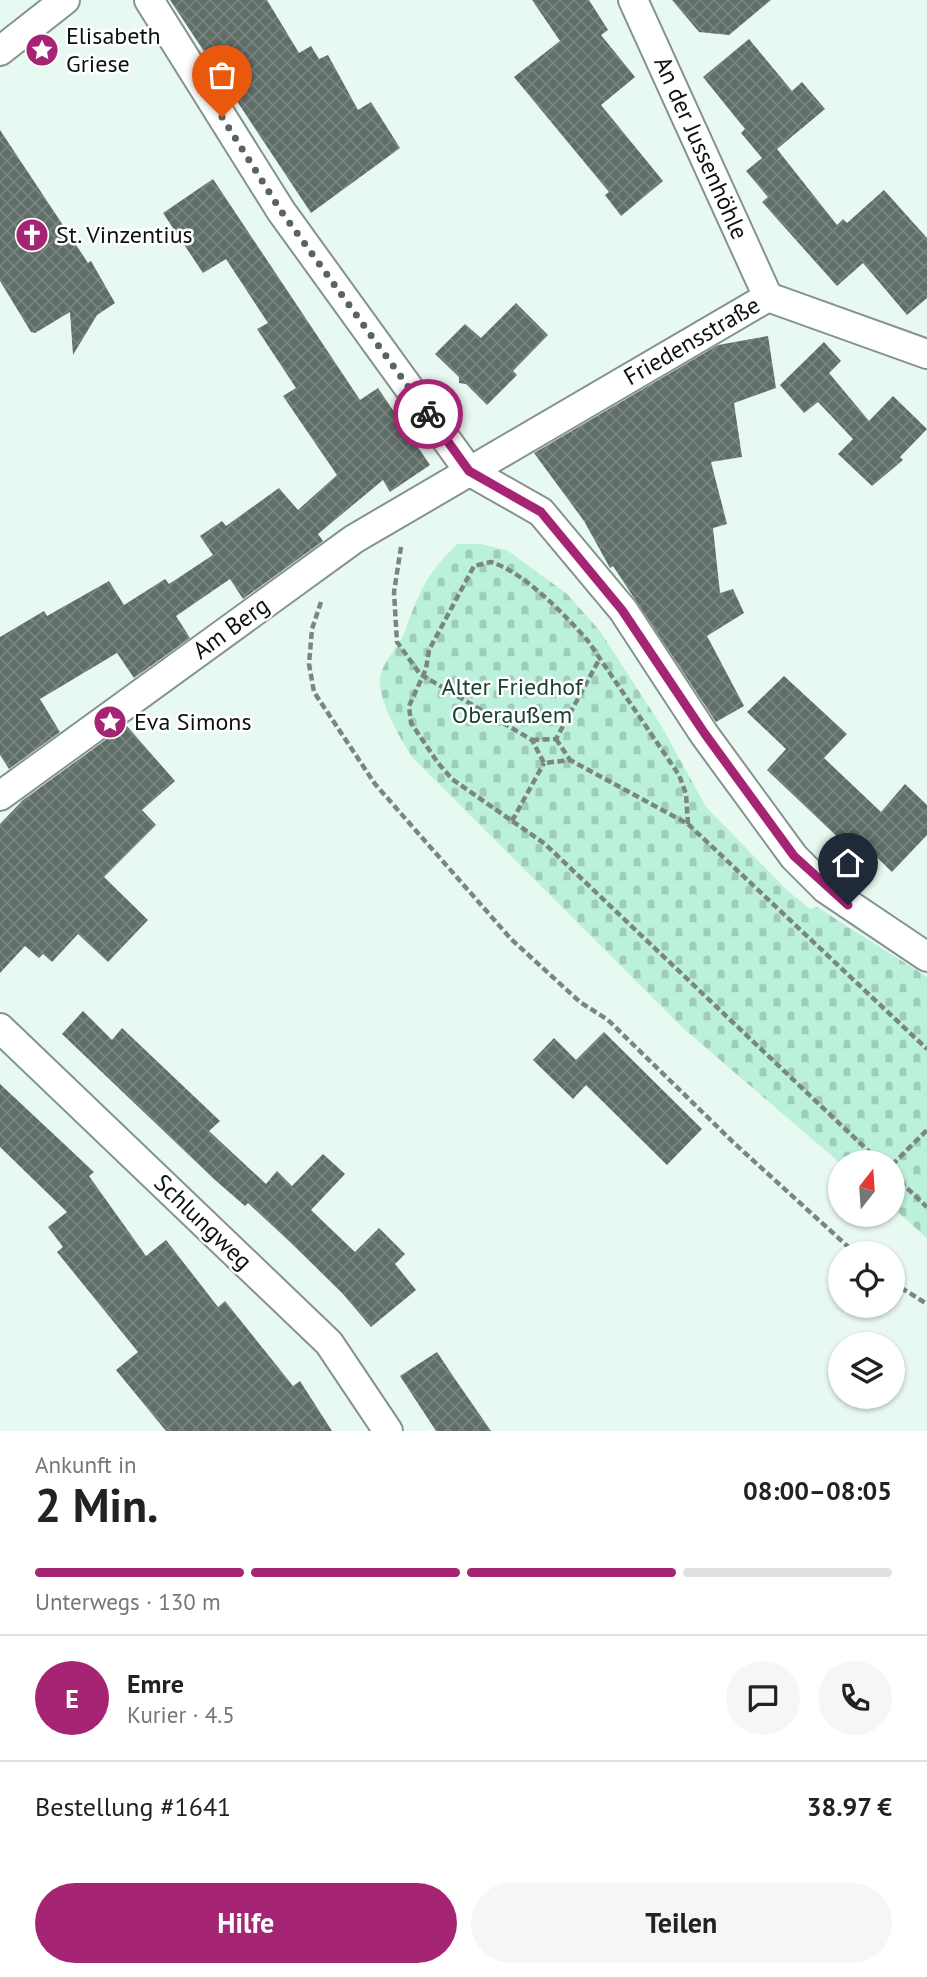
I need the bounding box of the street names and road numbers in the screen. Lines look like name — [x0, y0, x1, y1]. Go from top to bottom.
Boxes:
street label: An der Jussenhöhle — [647, 52, 756, 244]
street label: Friedensstraße — [618, 289, 765, 392]
street label: Am Berg — [186, 589, 275, 666]
street label: Schlungweg — [148, 1167, 259, 1276]

